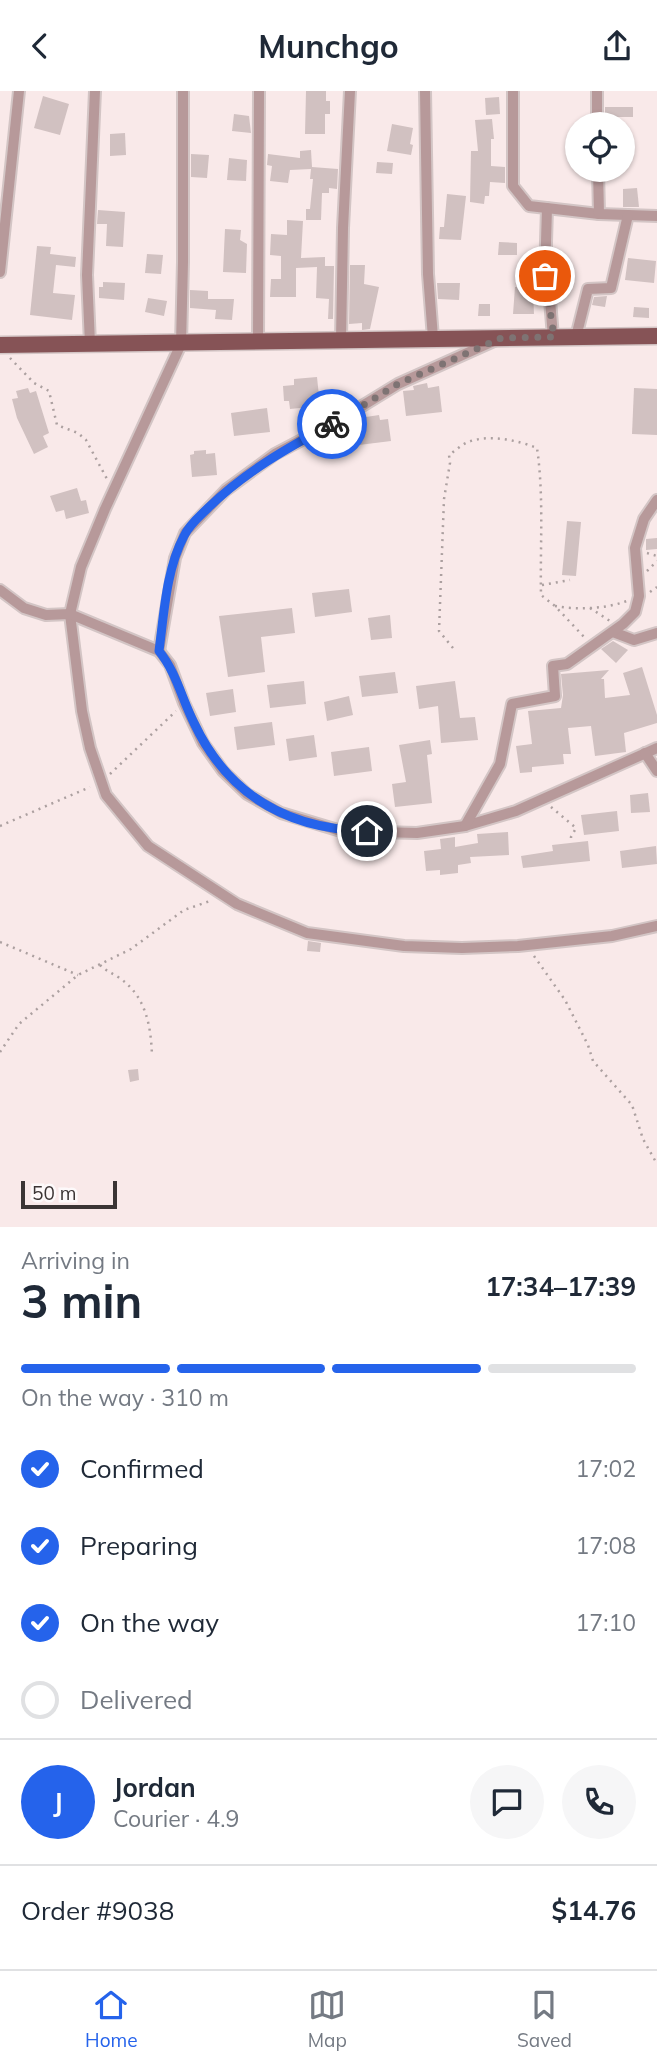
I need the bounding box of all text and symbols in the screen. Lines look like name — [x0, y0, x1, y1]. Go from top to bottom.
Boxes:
text: Munchgo — [258, 26, 399, 66]
icon: back — [21, 27, 59, 65]
icon: share — [598, 27, 636, 65]
map controls — [565, 112, 635, 182]
button: locate — [565, 112, 635, 182]
pin — [515, 246, 575, 306]
icon: bag — [526, 257, 564, 295]
courier — [297, 389, 367, 459]
icon: bike — [313, 405, 351, 443]
pin — [337, 801, 397, 861]
icon: home — [348, 812, 386, 850]
scale bar — [21, 1178, 117, 1210]
text: 50 m — [32, 1181, 76, 1205]
text: Arriving in — [21, 1246, 130, 1275]
text: 17:34–17:39 — [485, 1270, 636, 1303]
text: 3 min — [21, 1272, 142, 1330]
text: On the way · 310 m — [21, 1383, 229, 1412]
icon: check — [21, 1450, 59, 1488]
text: Confirmed — [80, 1452, 204, 1485]
text: 17:02 — [576, 1454, 636, 1483]
icon: check — [21, 1527, 59, 1565]
text: Preparing — [80, 1529, 198, 1562]
text: 17:08 — [576, 1531, 636, 1560]
icon: check — [21, 1604, 59, 1642]
text: On the way — [80, 1606, 219, 1639]
text: 17:10 — [576, 1608, 636, 1637]
text: Delivered — [80, 1683, 193, 1716]
button: chat — [470, 1765, 544, 1839]
button: phone — [562, 1765, 636, 1839]
text: Jordan — [113, 1771, 196, 1804]
text: J — [53, 1786, 63, 1819]
text: Courier · 4.9 — [113, 1804, 239, 1833]
text: Order #9038 — [21, 1894, 174, 1927]
text: $14.76 — [552, 1894, 636, 1927]
tab: Home — [85, 1986, 138, 2052]
tab: Map — [308, 1986, 347, 2052]
tab: Saved — [517, 1986, 572, 2052]

